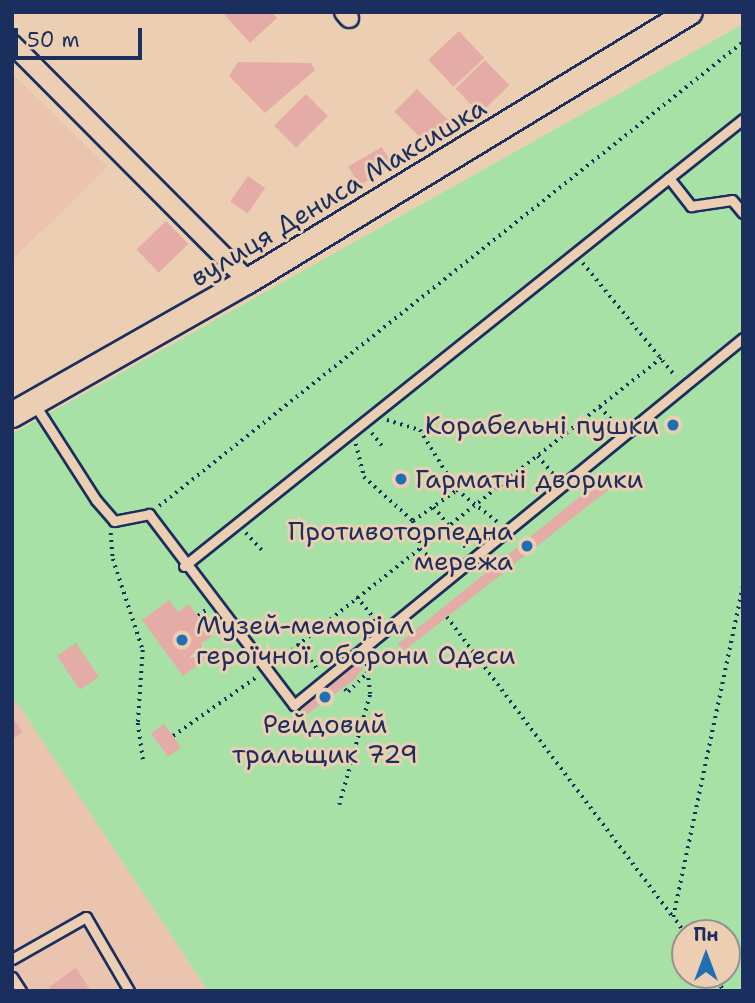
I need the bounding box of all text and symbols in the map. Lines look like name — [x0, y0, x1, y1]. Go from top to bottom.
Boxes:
scale bar — [18, 14, 145, 58]
text: 50 m — [27, 26, 80, 54]
street label: вулиця Дениса Максишка — [184, 91, 492, 293]
place label: Корабельні пушки — [425, 409, 659, 441]
marker: Корабельні пушки — [665, 417, 681, 433]
place label: Гарматні дворики — [415, 463, 643, 495]
marker: Гарматні дворики — [393, 471, 409, 487]
place label: Противоторпедна мережа — [288, 515, 513, 576]
marker: Противоторпедна мережа — [519, 538, 535, 554]
place label: Музей-меморіал героїчної оборони Одеси — [196, 609, 515, 670]
marker: Музей-меморіал героїчної оборони Одеси — [174, 632, 190, 648]
marker: Рейдовий тральщик 729 — [317, 689, 333, 705]
place label: Рейдовий тральщик 729 — [232, 708, 418, 770]
north arrow — [671, 919, 741, 989]
text: Пн — [693, 922, 719, 947]

